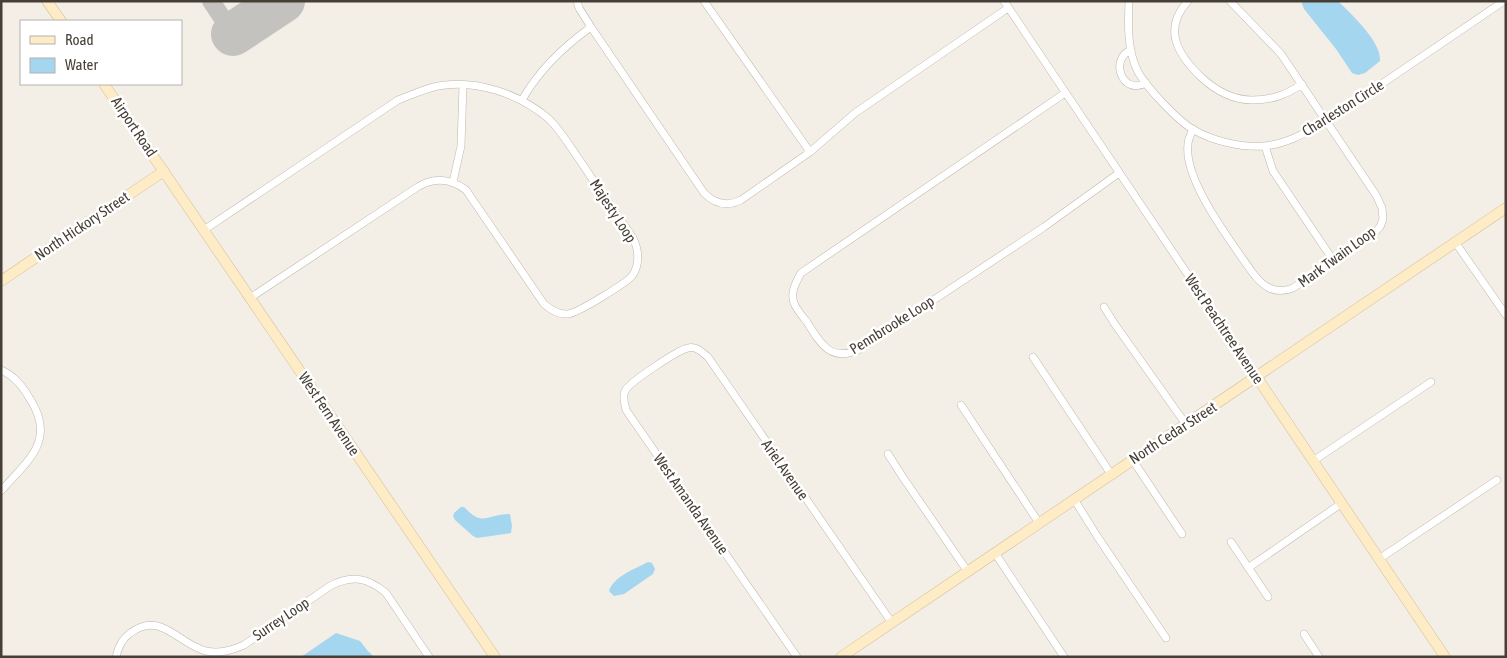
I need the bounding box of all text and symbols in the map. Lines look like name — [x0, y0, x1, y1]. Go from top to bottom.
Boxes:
legend — [20, 20, 182, 85]
text: Road — [65, 31, 94, 48]
text: Water — [65, 56, 98, 73]
street label: Charleston Circle — [1299, 76, 1387, 139]
street label: Airport Road — [108, 94, 161, 160]
street label: Majesty Loop — [587, 176, 640, 246]
street label: North Hickory Street — [31, 188, 132, 264]
street label: Mark Twain Loop — [1295, 223, 1379, 290]
street label: West Peachtree Avenue — [1181, 271, 1268, 387]
street label: Pennbrooke Loop — [846, 292, 937, 357]
street label: West Fern Avenue — [295, 369, 364, 459]
street label: North Cedar Street — [1126, 398, 1220, 467]
street label: Ariel Avenue — [758, 436, 812, 503]
street label: West Amanda Avenue — [650, 450, 733, 557]
street label: Surrey Loop — [249, 594, 312, 644]

